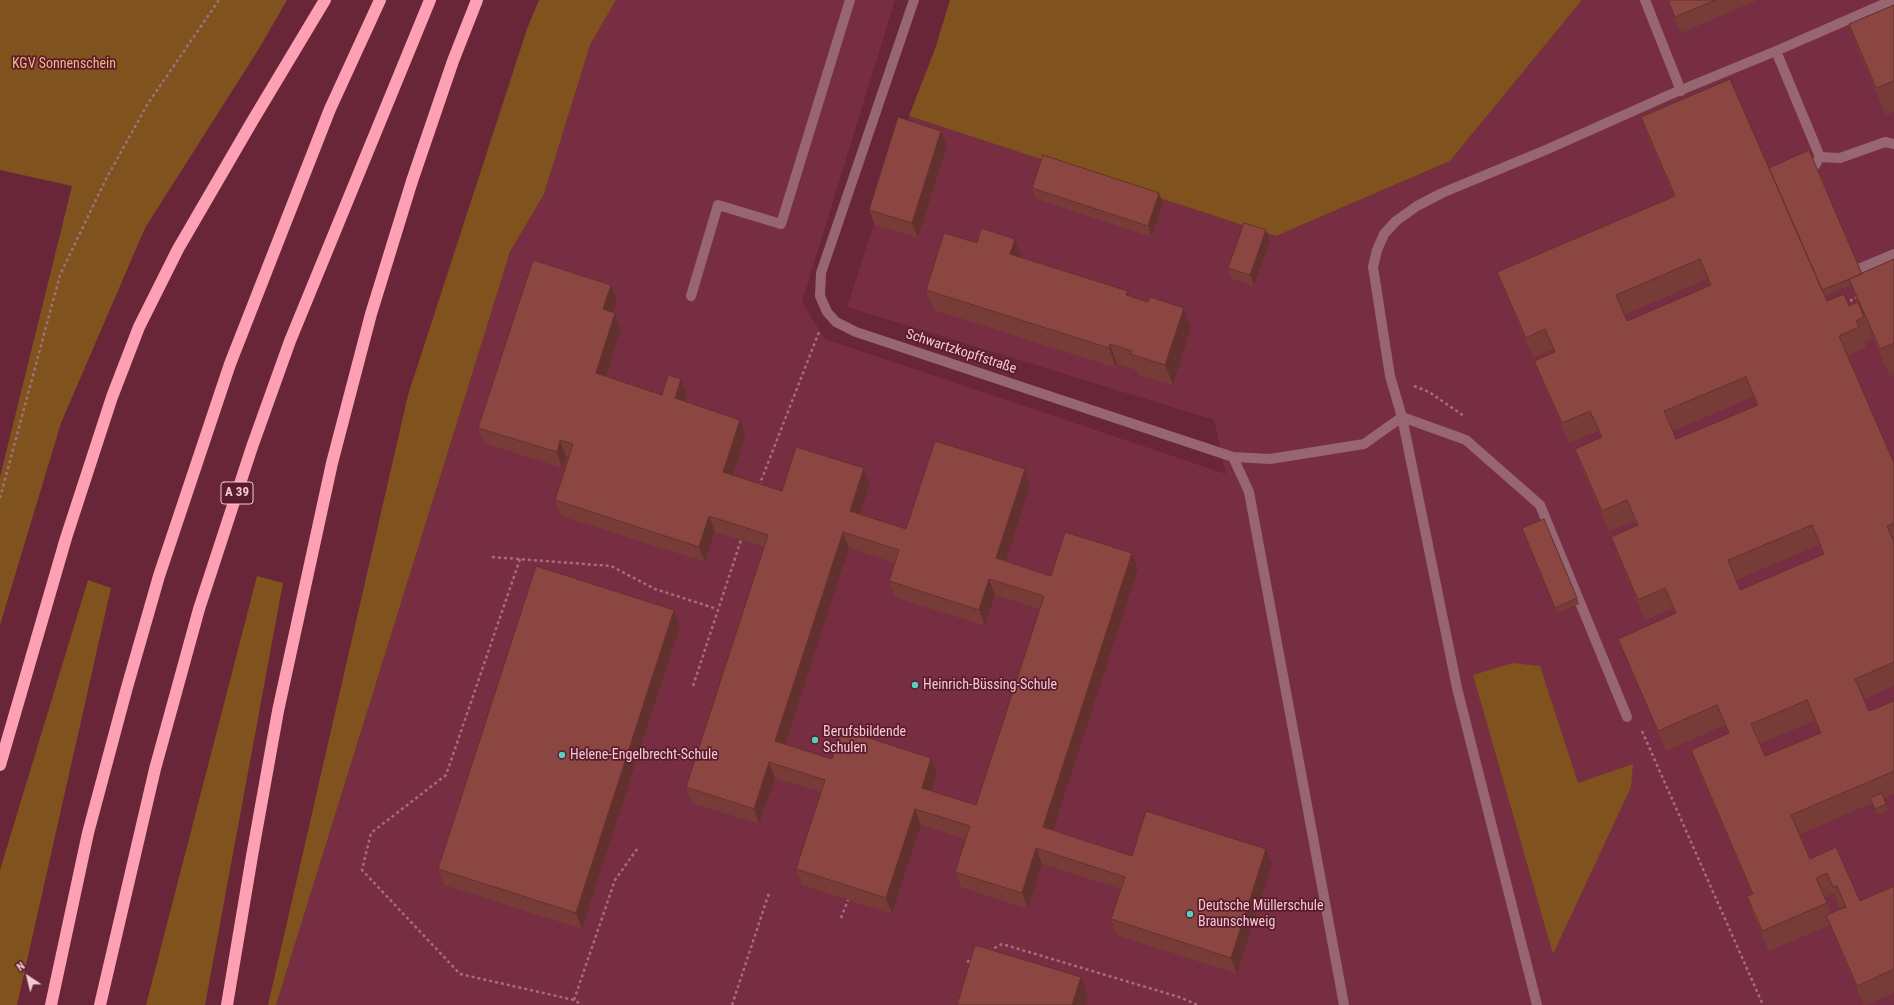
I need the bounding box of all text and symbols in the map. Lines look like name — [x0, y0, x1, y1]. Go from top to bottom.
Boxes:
park label: KGV Sonnenschein — [12, 56, 116, 72]
street label: Schwartzkopffstraße — [904, 326, 1018, 378]
road number: A 39 — [221, 482, 253, 504]
place label: Heinrich-Büssing-Schule — [923, 677, 1057, 693]
marker: Heinrich-Büssing-Schule — [910, 680, 920, 690]
place label: Berufsbildende Schulen — [823, 724, 906, 756]
marker: Berufsbildende Schulen — [810, 735, 820, 745]
place label: Helene-Engelbrecht-Schule — [570, 747, 718, 763]
marker: Helene-Engelbrecht-Schule — [557, 750, 567, 760]
place label: Deutsche Müllerschule Braunschweig — [1198, 898, 1324, 930]
marker: Deutsche Müllerschule Braunschweig — [1185, 909, 1195, 919]
north arrow — [8, 957, 48, 997]
text: N — [14, 960, 27, 974]

